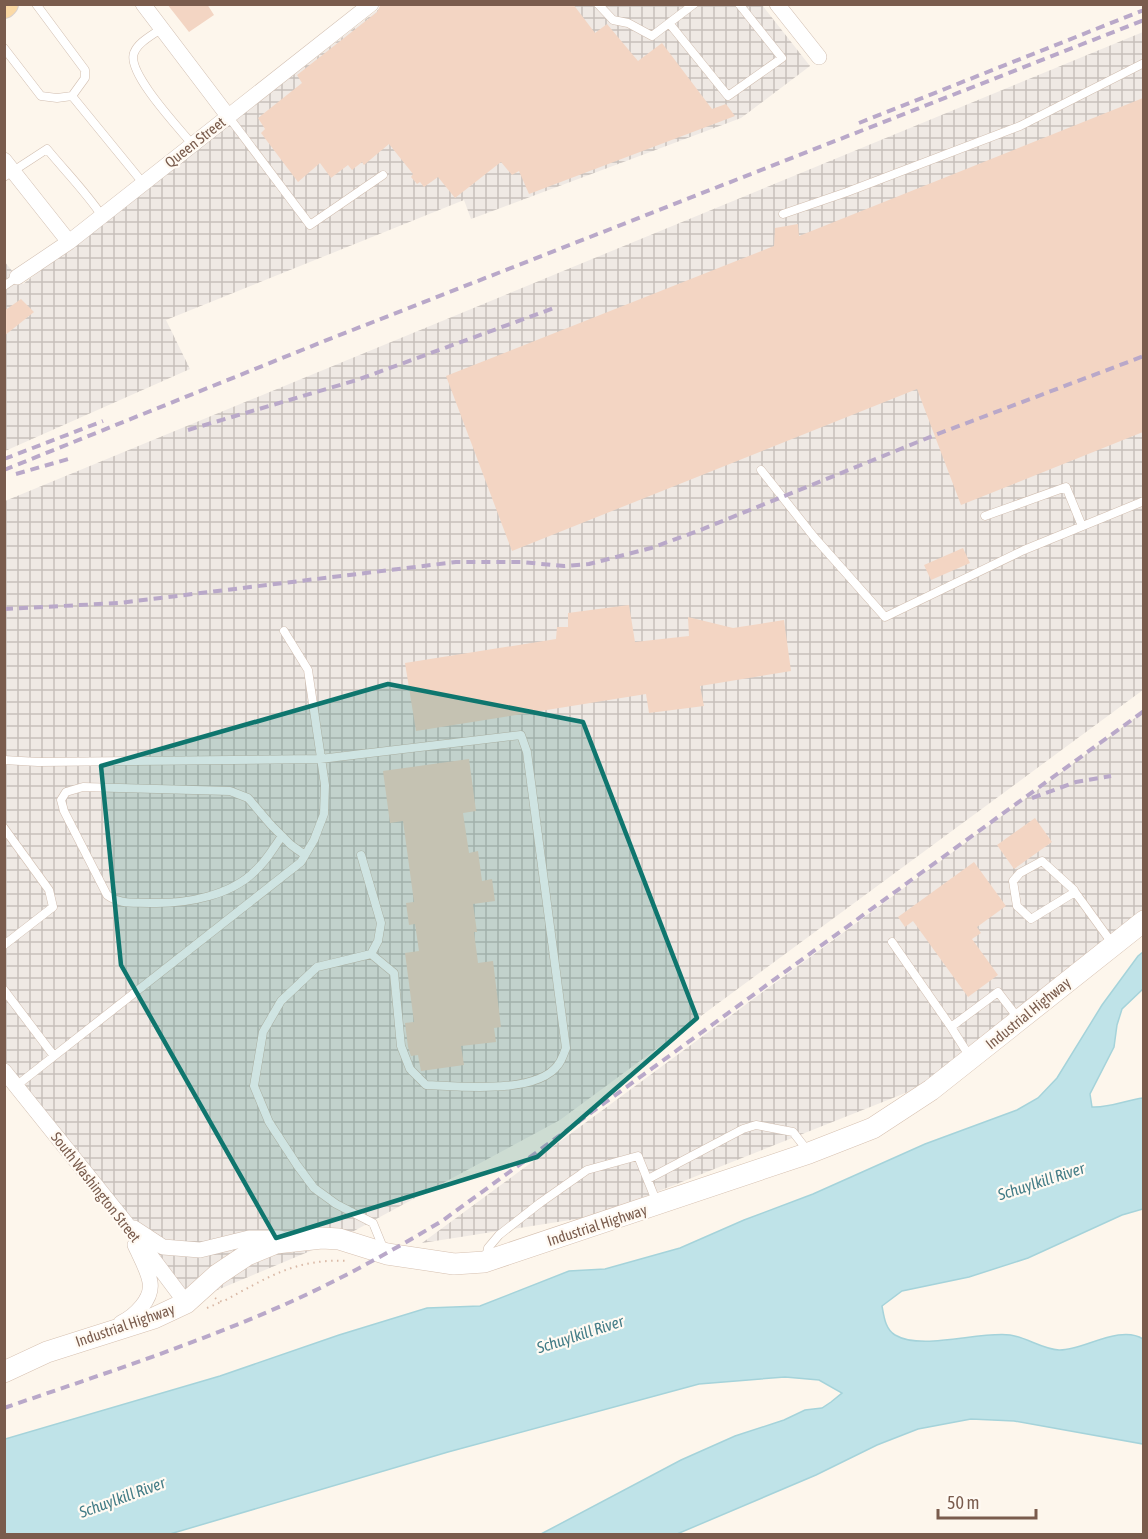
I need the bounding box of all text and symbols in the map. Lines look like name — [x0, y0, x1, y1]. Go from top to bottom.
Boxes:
street label: Queen Street — [161, 113, 229, 171]
street label: Industrial Highway — [982, 974, 1074, 1052]
street label: South Washington Street — [48, 1129, 144, 1245]
water label: Schuylkill River — [994, 1158, 1088, 1205]
street label: Industrial Highway — [545, 1201, 649, 1249]
street label: Industrial Highway — [73, 1300, 177, 1350]
water label: Schuylkill River — [533, 1311, 627, 1358]
water label: Schuylkill River — [76, 1473, 169, 1522]
scale bar — [938, 1482, 1036, 1520]
text: 50 m — [947, 1492, 979, 1513]

